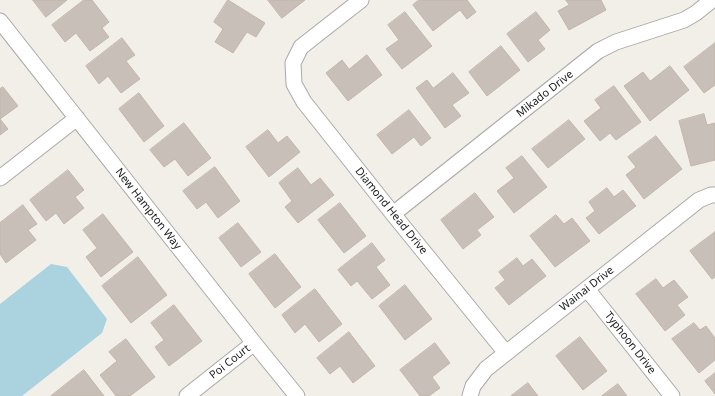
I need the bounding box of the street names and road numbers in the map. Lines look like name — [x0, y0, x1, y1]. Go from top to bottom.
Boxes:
street label: Mikado Drive — [514, 68, 576, 120]
street label: Diamond Head Drive — [352, 165, 430, 257]
street label: New Hampton Way — [112, 166, 184, 252]
street label: Wainai Drive — [557, 264, 617, 314]
street label: Typhoon Drive — [602, 309, 658, 377]
street label: Poi Court — [207, 342, 253, 382]

